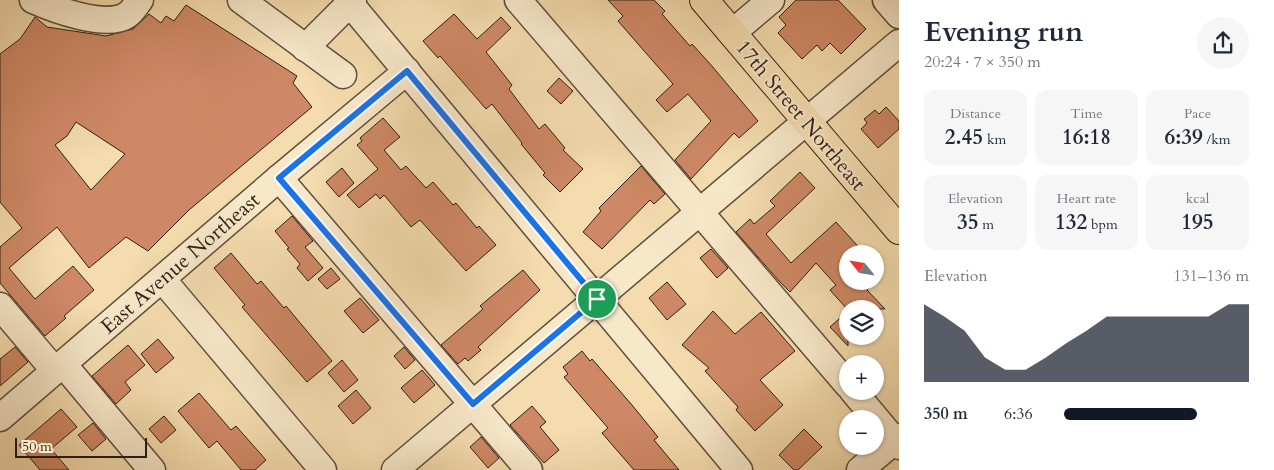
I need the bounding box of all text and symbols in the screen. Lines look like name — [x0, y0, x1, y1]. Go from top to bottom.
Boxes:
text: Evening run — [924, 13, 1083, 51]
button: share — [1197, 17, 1249, 69]
street label: 17th Street Northeast — [729, 34, 873, 197]
text: 20:24 · 7 × 350 m — [924, 51, 1041, 73]
text: Distance — [950, 104, 1001, 123]
text: Time — [1070, 104, 1103, 123]
text: Pace — [1184, 104, 1211, 123]
text: 2.45 — [945, 123, 983, 152]
text: 16:18 — [1062, 123, 1111, 152]
text: 6:39 — [1164, 123, 1203, 152]
text: km — [983, 130, 1006, 149]
text: /km — [1203, 130, 1231, 149]
street label: East Avenue Northeast — [94, 186, 266, 341]
text: Elevation — [948, 189, 1003, 208]
text: Heart rate — [1057, 189, 1116, 208]
text: kcal — [1186, 189, 1209, 208]
text: 35 — [957, 208, 978, 237]
text: 132 — [1055, 208, 1087, 237]
text: 195 — [1181, 208, 1214, 237]
text: m — [978, 215, 994, 234]
text: bpm — [1087, 215, 1118, 234]
north arrow — [839, 245, 884, 290]
map controls — [839, 245, 884, 455]
text: Elevation — [924, 265, 988, 287]
text: 131–136 m — [1173, 265, 1249, 287]
pin — [576, 278, 618, 320]
icon: arrive — [583, 285, 611, 313]
button: layers — [839, 300, 884, 345]
button: + — [839, 355, 884, 400]
text: 350 m — [924, 403, 968, 425]
text: 6:36 — [1004, 403, 1033, 425]
button: − — [839, 410, 884, 455]
scale bar — [15, 435, 148, 458]
text: 50 m — [22, 437, 52, 456]

